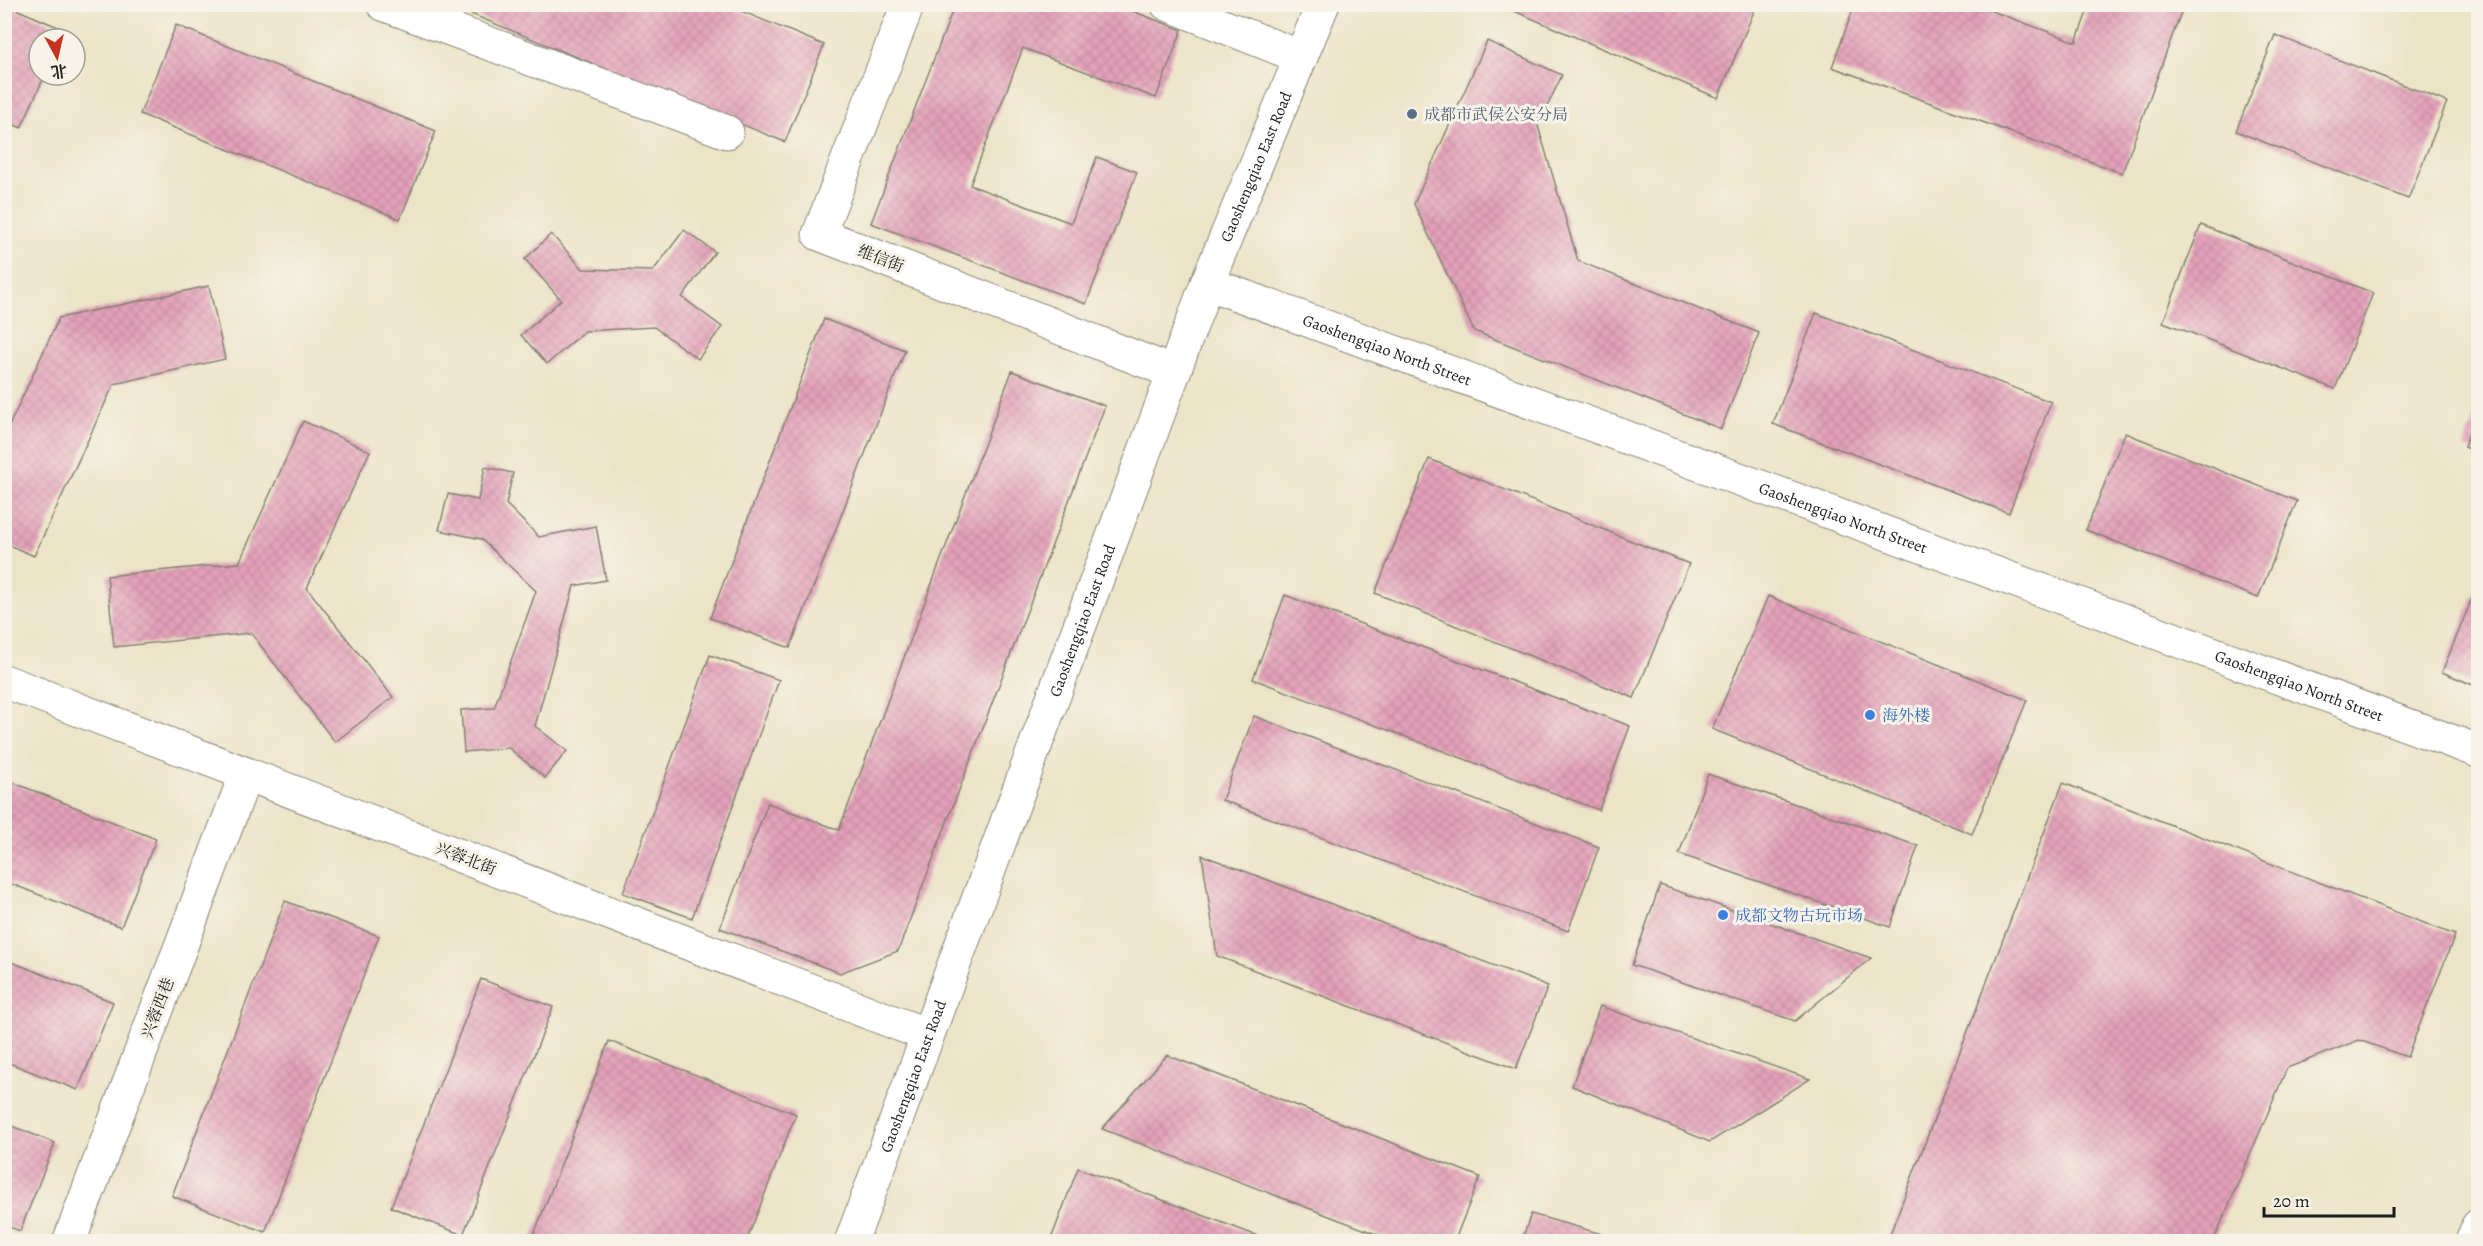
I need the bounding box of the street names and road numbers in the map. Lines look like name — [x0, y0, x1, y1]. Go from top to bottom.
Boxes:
street label: Gaoshengqiao East Road — [1215, 88, 1298, 246]
street label: 维信街 — [854, 240, 907, 278]
street label: Gaoshengqiao North Street — [1300, 309, 1474, 391]
street label: Gaoshengqiao North Street — [1756, 477, 1930, 559]
street label: Gaoshengqiao East Road — [1044, 541, 1121, 700]
street label: Gaoshengqiao North Street — [2212, 645, 2386, 727]
street label: 兴蓉北街 — [432, 837, 499, 881]
street label: 兴蓉西巷 — [136, 975, 180, 1042]
street label: Gaoshengqiao East Road — [875, 997, 952, 1156]

